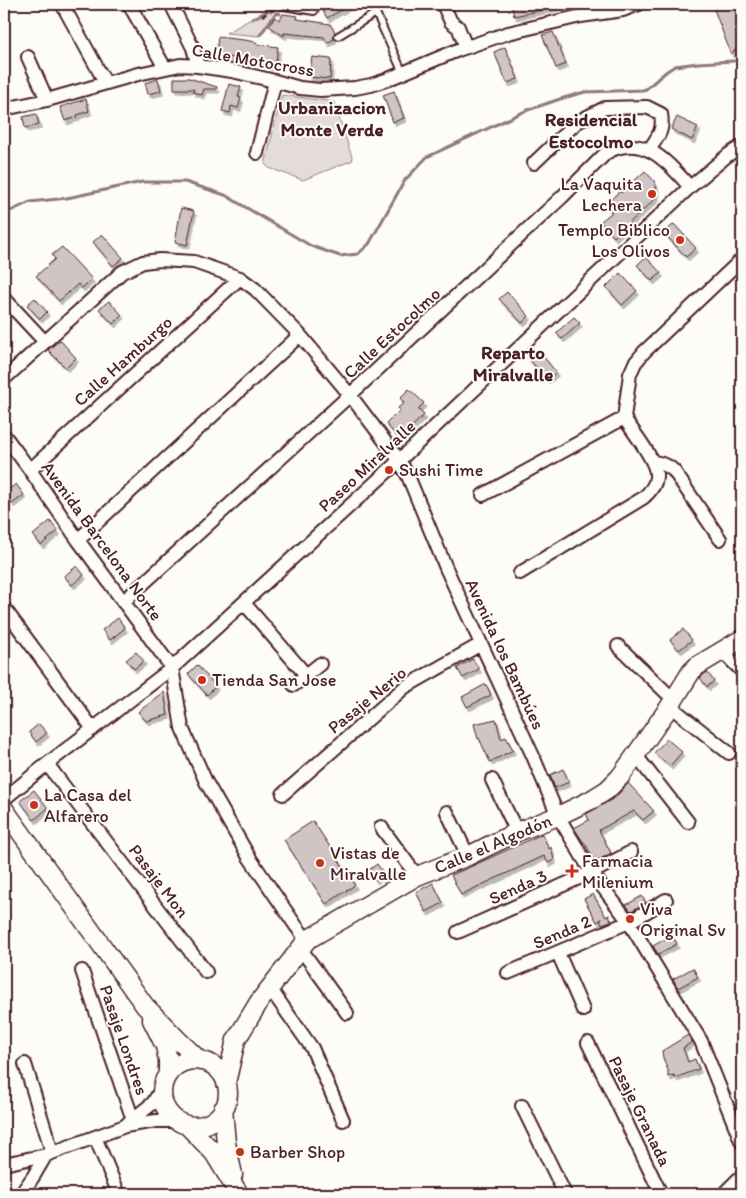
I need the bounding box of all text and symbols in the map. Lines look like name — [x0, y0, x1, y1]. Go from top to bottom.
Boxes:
street label: Calle Motocross — [190, 38, 316, 82]
district label: Urbanizacion Monte Verde — [278, 96, 386, 141]
district label: Residencial Estocolmo — [545, 108, 638, 153]
place label: La Vaquita Lechera — [561, 173, 643, 216]
marker: La Vaquita Lechera — [646, 188, 658, 200]
place label: Templo Biblico Los Olivos — [558, 219, 670, 262]
marker: Templo Biblico Los Olivos — [674, 234, 686, 246]
street label: Calle Estocolmo — [339, 283, 445, 383]
street label: Calle Hamburgo — [69, 311, 177, 411]
district label: Reparto Miralvalle — [473, 341, 553, 386]
street label: Paseo Miralvalle — [314, 415, 420, 517]
street label: Avenida Barcelona Norte — [37, 457, 167, 625]
place label: Sushi Time — [399, 459, 483, 481]
marker: Sushi Time — [383, 464, 395, 476]
street label: Avenida los Bambúes — [460, 575, 550, 733]
street label: Pasaje Nerio — [323, 662, 411, 738]
place label: Tienda San Jose — [212, 669, 336, 691]
marker: Tienda San Jose — [196, 674, 208, 686]
place label: La Casa del Alfarero — [44, 784, 132, 827]
marker: La Casa del Alfarero — [28, 799, 40, 811]
street label: Calle el Algodón — [431, 809, 555, 879]
street label: Pasaje Mon — [124, 840, 194, 922]
place label: Vistas de Miralvalle — [330, 842, 406, 885]
place label: Farmacia Milenium — [582, 850, 654, 893]
marker: Vistas de Miralvalle — [314, 857, 326, 869]
street label: Senda 3 — [486, 864, 551, 909]
marker: Farmacia Milenium — [566, 865, 578, 877]
place label: Viva Original Sv — [640, 898, 726, 941]
street label: Senda 2 — [530, 910, 595, 954]
marker: Viva Original Sv — [624, 913, 636, 925]
street label: Pasaje Londres — [95, 982, 153, 1098]
street label: Pasaje Granada — [604, 1052, 676, 1170]
place label: Barber Shop — [250, 1141, 345, 1163]
marker: Barber Shop — [234, 1146, 246, 1158]

